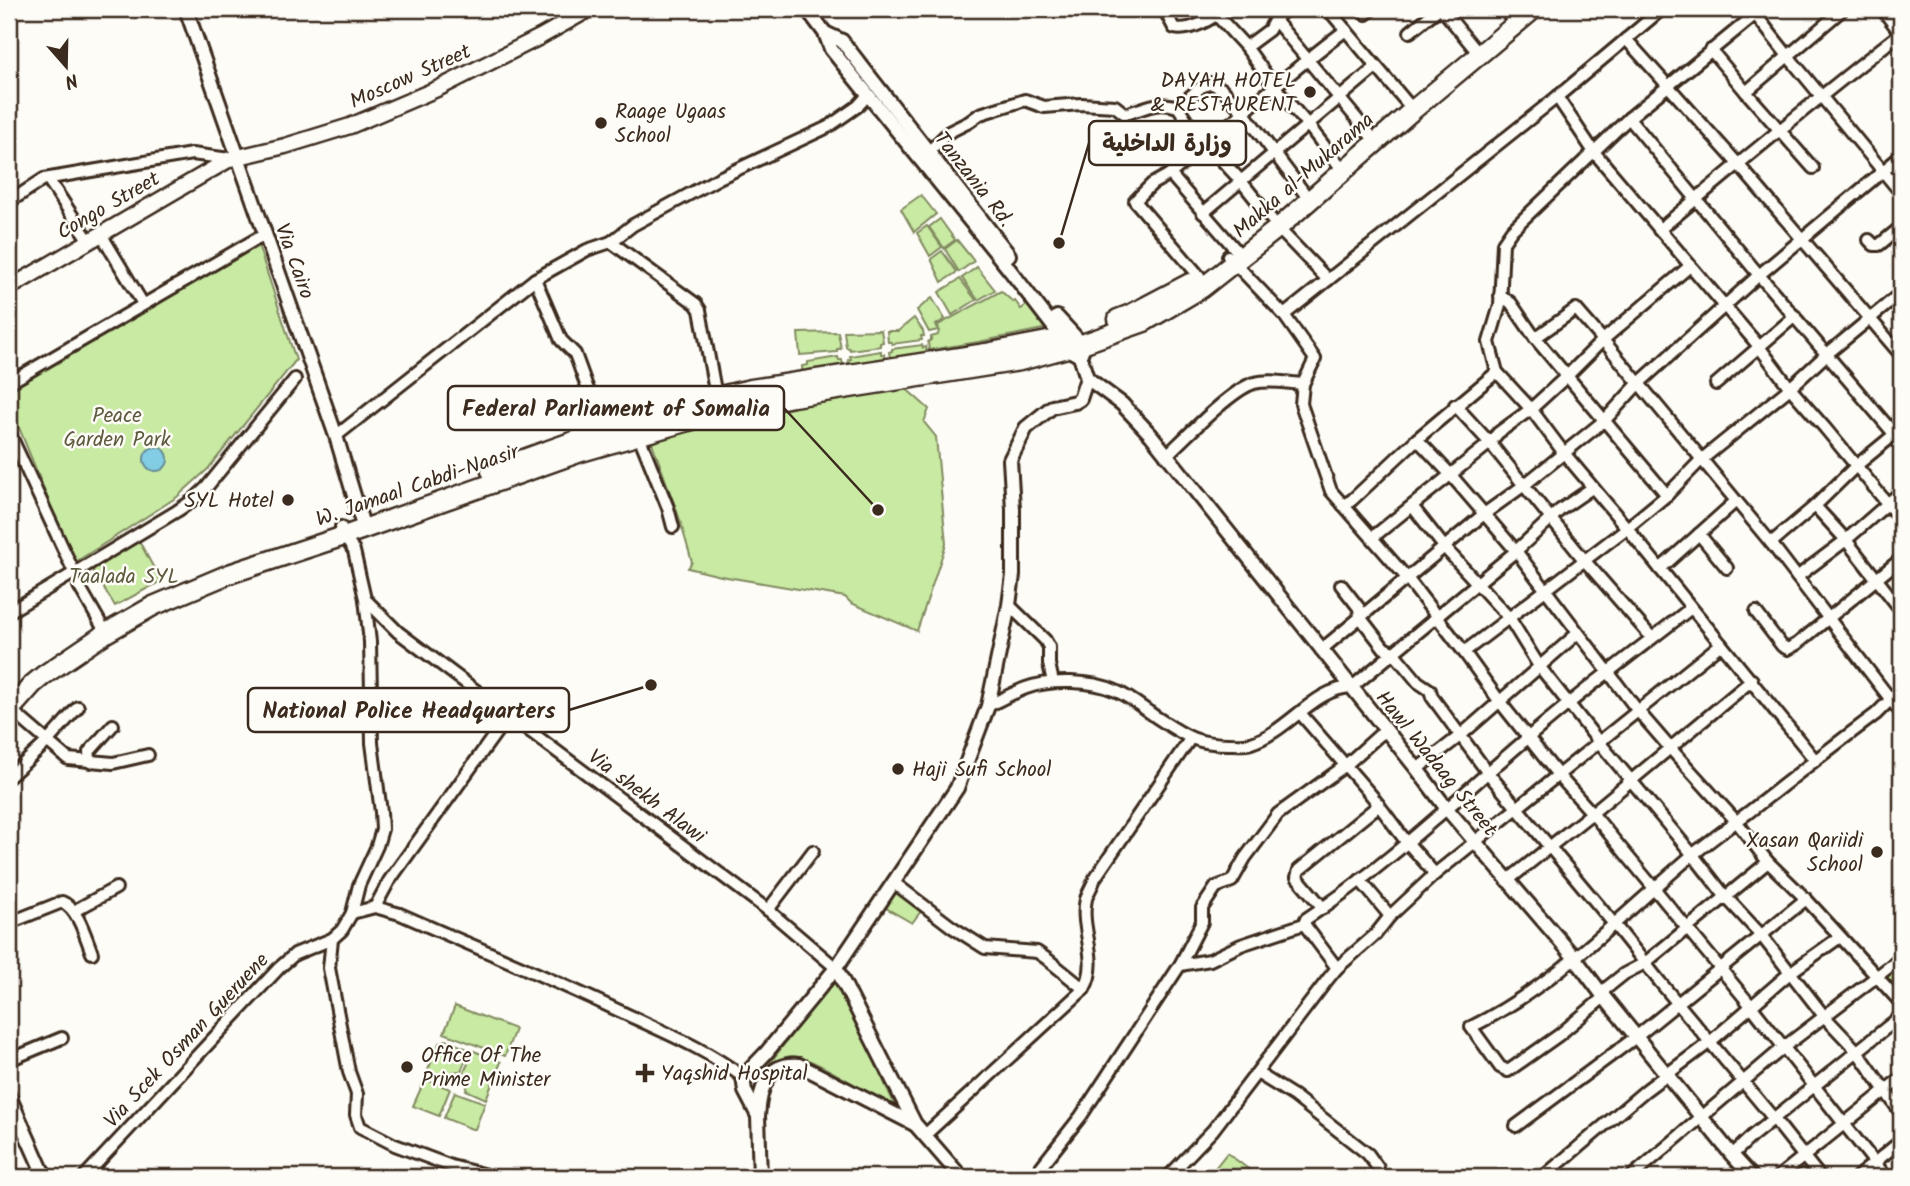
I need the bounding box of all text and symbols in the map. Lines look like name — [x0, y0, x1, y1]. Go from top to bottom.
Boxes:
north arrow — [32, 32, 102, 102]
street label: Moscow Street — [345, 36, 477, 119]
text: N — [60, 64, 82, 96]
place label: DAYAH HOTEL & RESTAURENT — [1151, 65, 1298, 122]
marker: DAYAH HOTEL & RESTAURENT — [1302, 84, 1318, 100]
place label: Raage Ugaas School — [615, 96, 726, 153]
street label: Makka al-Mukarama — [1226, 105, 1382, 247]
marker: Raage Ugaas School — [593, 115, 609, 131]
callout: وزارة الداخلية — [1089, 121, 1246, 165]
street label: Tanzania Rd. — [925, 125, 1021, 235]
text: وزارة الداخلية — [1102, 127, 1232, 163]
street label: Congo Street — [51, 163, 167, 249]
street label: Via Cairo — [265, 219, 322, 304]
callout: Federal Parliament of Somalia — [448, 386, 784, 430]
text: Federal Parliament of Somalia — [462, 392, 770, 428]
park label: Peace Garden Park — [63, 400, 171, 457]
street label: W. Jamaal Cabdi-Naasir — [311, 436, 524, 537]
place label: SYL Hotel — [185, 485, 274, 518]
marker: SYL Hotel — [280, 492, 296, 508]
park label: Taalada SYL — [69, 561, 179, 594]
street label: Hawl Wadaag Street — [1366, 684, 1506, 845]
callout: National Police Headquarters — [248, 688, 569, 732]
text: National Police Headquarters — [262, 694, 556, 730]
street label: Via shekh Alawi — [580, 742, 713, 853]
place label: Haji Sufi School — [912, 754, 1051, 787]
marker: Haji Sufi School — [890, 761, 906, 777]
place label: Xasan Qariidi School — [1746, 825, 1864, 882]
marker: Xasan Qariidi School — [1869, 844, 1885, 860]
street label: Via Scek Osman Gueruene — [97, 945, 278, 1136]
place label: Office Of The Prime Minister — [421, 1040, 551, 1097]
place label: Yaqshid Hospital — [661, 1058, 808, 1091]
marker: Office Of The Prime Minister — [399, 1059, 415, 1075]
marker: Yaqshid Hospital — [635, 1063, 655, 1083]

